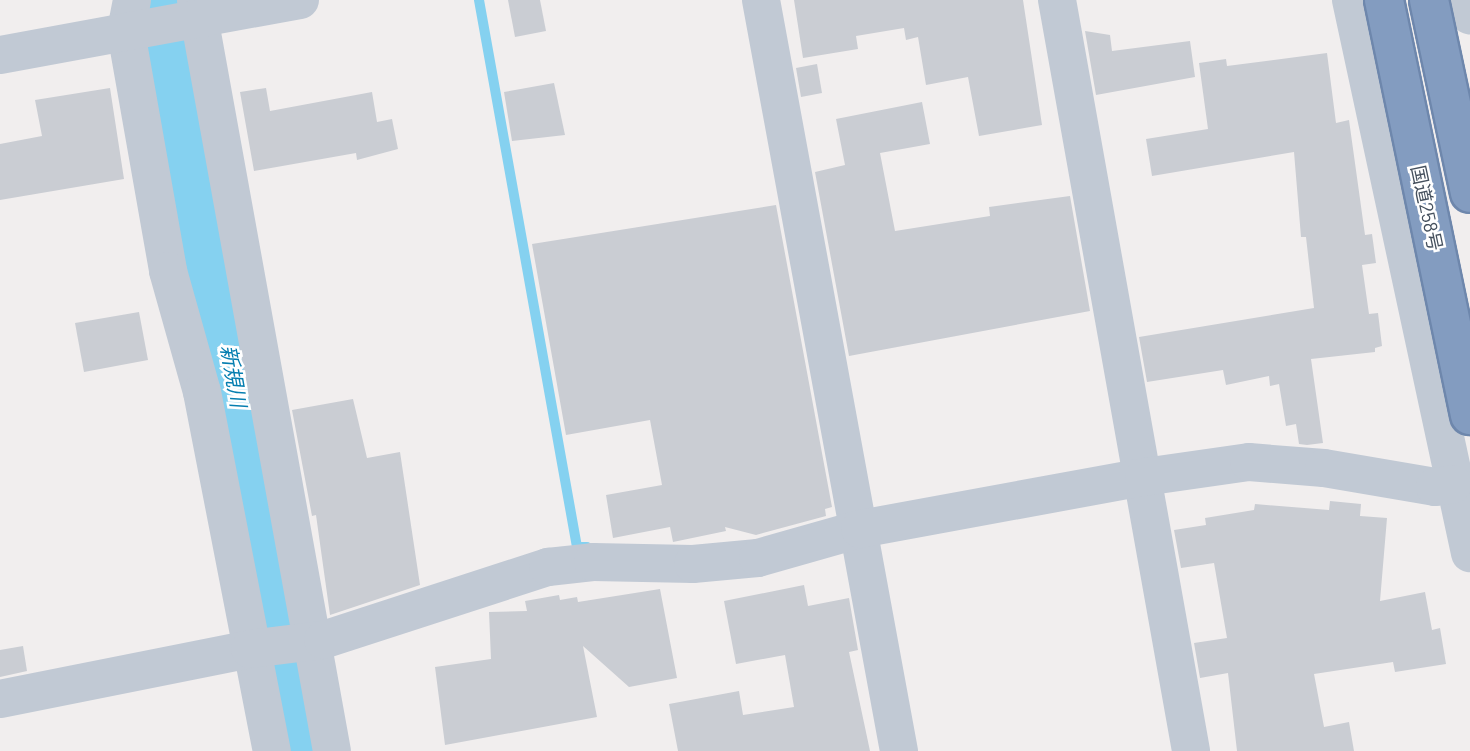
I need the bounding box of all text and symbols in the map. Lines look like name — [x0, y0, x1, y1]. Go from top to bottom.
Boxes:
street label: 国道258号 — [1407, 163, 1447, 253]
water label: 新規川 — [216, 343, 252, 409]

